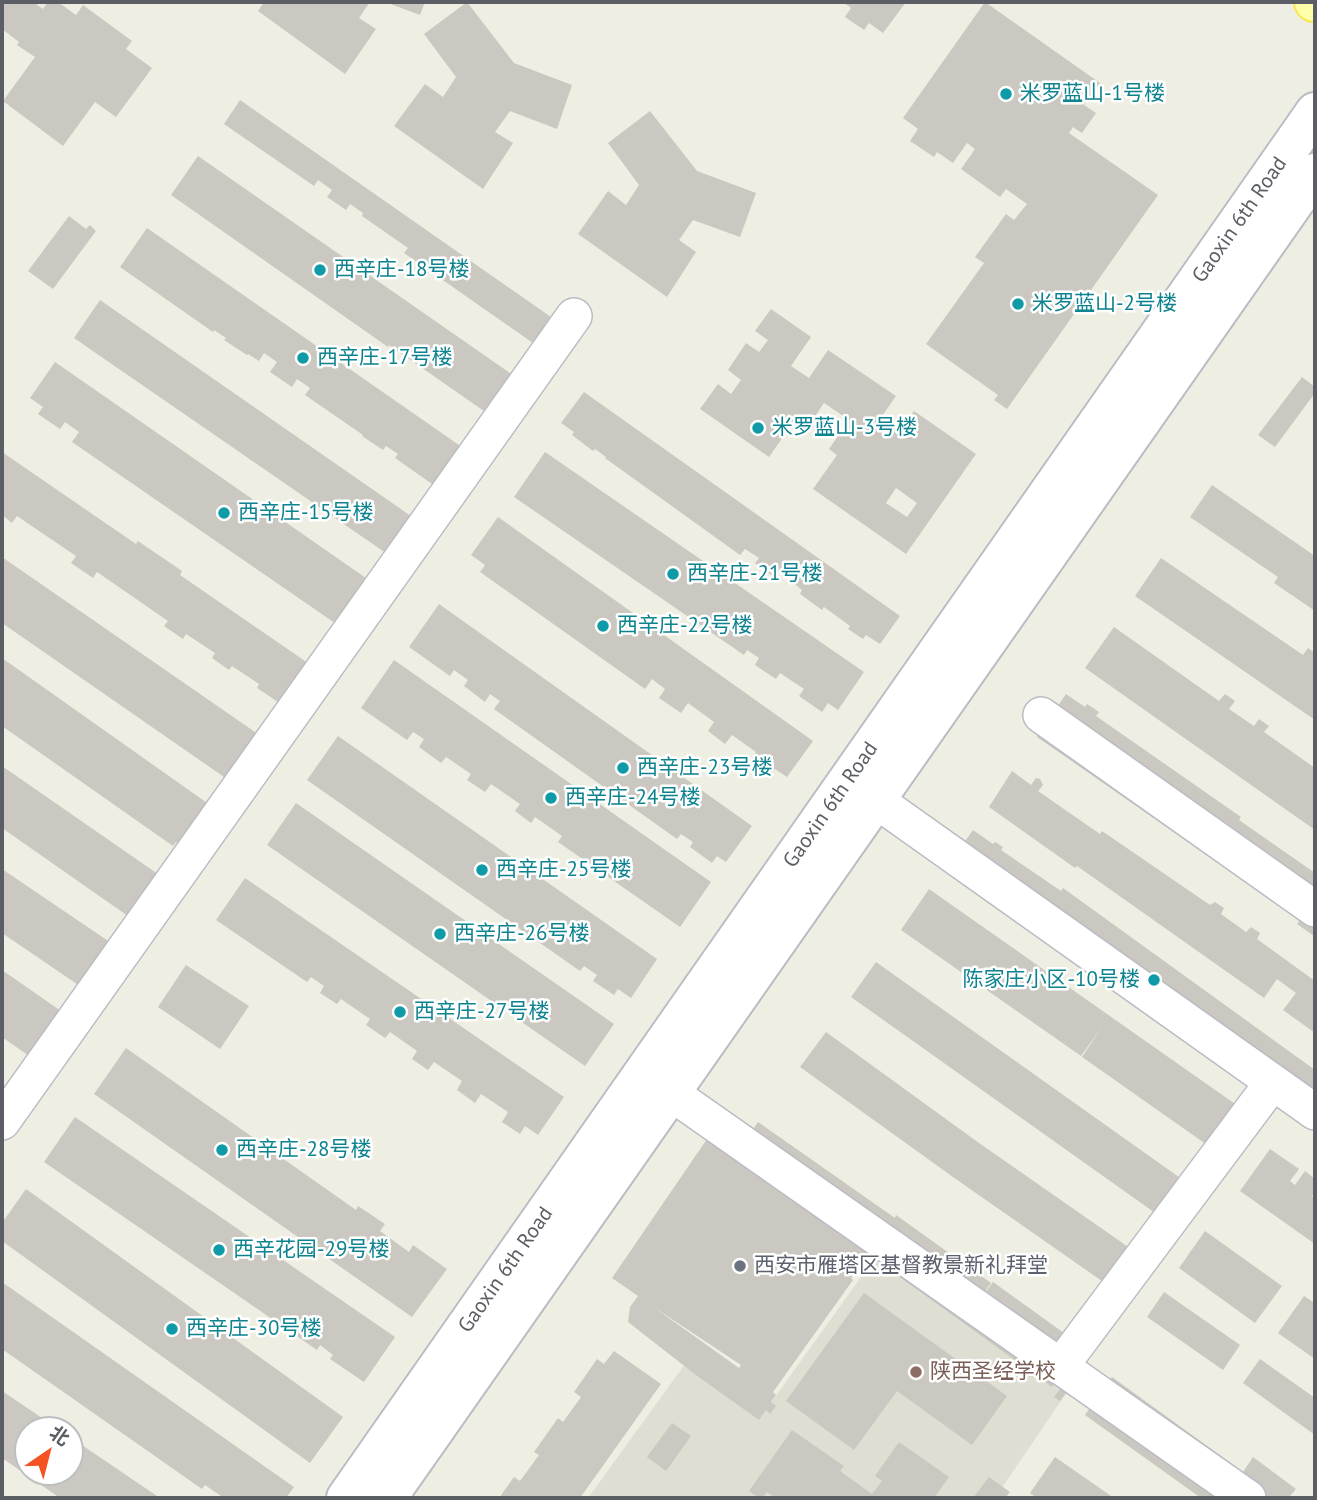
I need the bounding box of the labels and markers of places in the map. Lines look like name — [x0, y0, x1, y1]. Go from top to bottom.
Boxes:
place label: 米罗蓝山-1号楼 — [1020, 81, 1165, 107]
marker: 米罗蓝山-1号楼 — [998, 86, 1014, 102]
place label: 西辛庄-18号楼 — [334, 257, 469, 283]
marker: 西辛庄-18号楼 — [312, 262, 328, 278]
place label: 米罗蓝山-2号楼 — [1032, 291, 1177, 317]
marker: 米罗蓝山-2号楼 — [1010, 296, 1026, 312]
place label: 西辛庄-17号楼 — [317, 345, 452, 371]
marker: 西辛庄-17号楼 — [295, 350, 311, 366]
place label: 米罗蓝山-3号楼 — [772, 415, 917, 441]
marker: 米罗蓝山-3号楼 — [750, 420, 766, 436]
place label: 西辛庄-15号楼 — [238, 500, 373, 526]
marker: 西辛庄-15号楼 — [216, 505, 232, 521]
place label: 西辛庄-21号楼 — [687, 561, 822, 587]
marker: 西辛庄-21号楼 — [665, 566, 681, 582]
place label: 西辛庄-22号楼 — [617, 613, 752, 639]
marker: 西辛庄-22号楼 — [595, 618, 611, 634]
place label: 西辛庄-23号楼 — [637, 755, 772, 781]
marker: 西辛庄-23号楼 — [615, 760, 631, 776]
place label: 西辛庄-24号楼 — [565, 785, 700, 811]
marker: 西辛庄-24号楼 — [543, 790, 559, 806]
place label: 西辛庄-25号楼 — [496, 857, 631, 883]
marker: 西辛庄-25号楼 — [474, 862, 490, 878]
place label: 西辛庄-26号楼 — [454, 921, 589, 947]
marker: 西辛庄-26号楼 — [432, 926, 448, 942]
place label: 陈家庄小区-10号楼 — [963, 967, 1140, 993]
marker: 陈家庄小区-10号楼 — [1146, 972, 1162, 988]
place label: 西辛庄-27号楼 — [414, 999, 549, 1025]
marker: 西辛庄-27号楼 — [392, 1004, 408, 1020]
place label: 西辛庄-28号楼 — [236, 1137, 371, 1163]
marker: 西辛庄-28号楼 — [214, 1142, 230, 1158]
place label: 西辛花园-29号楼 — [233, 1237, 389, 1263]
marker: 西辛花园-29号楼 — [211, 1242, 227, 1258]
place label: 西安市雁塔区基督教景新礼拜堂 — [754, 1253, 1048, 1279]
marker: 西安市雁塔区基督教景新礼拜堂 — [732, 1258, 748, 1274]
place label: 西辛庄-30号楼 — [186, 1316, 321, 1342]
marker: 西辛庄-30号楼 — [164, 1321, 180, 1337]
place label: 陕西圣经学校 — [930, 1359, 1056, 1385]
marker: 陕西圣经学校 — [908, 1364, 924, 1380]

